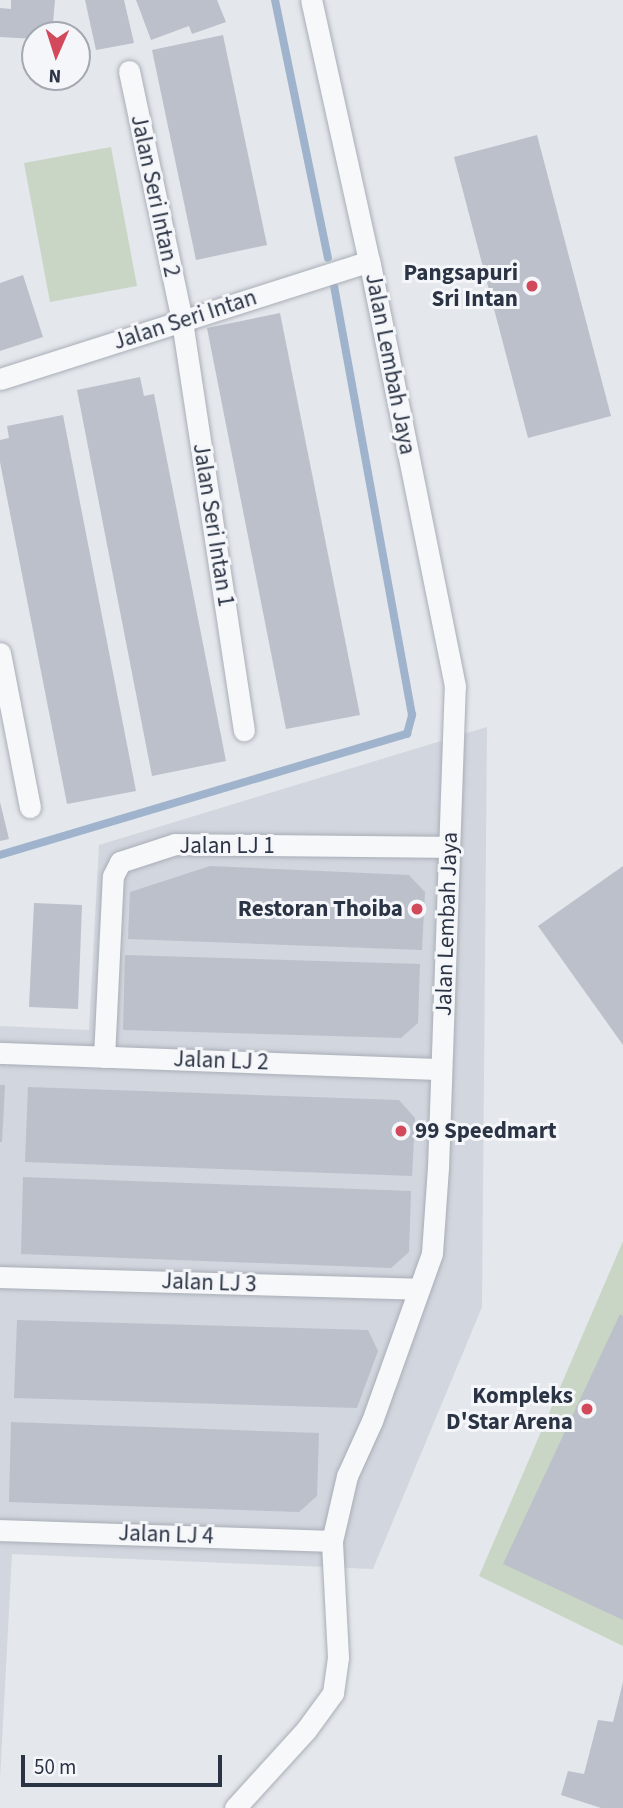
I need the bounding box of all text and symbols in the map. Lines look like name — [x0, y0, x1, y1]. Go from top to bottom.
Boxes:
north arrow — [21, 21, 91, 91]
text: N — [48, 62, 62, 89]
street label: Jalan Seri Intan 2 — [124, 112, 186, 280]
place label: Pangsapuri Sri Intan — [403, 259, 518, 313]
street label: Jalan Lembah Jaya — [359, 271, 421, 457]
marker: Pangsapuri Sri Intan — [524, 278, 540, 294]
street label: Jalan Seri Intan — [110, 284, 260, 356]
street label: Jalan Seri Intan 1 — [186, 441, 240, 609]
street label: Jalan Lembah Jaya — [430, 831, 464, 1017]
street label: Jalan LJ 1 — [179, 832, 275, 860]
place label: Restoran Thoiba — [238, 895, 403, 923]
marker: Restoran Thoiba — [409, 901, 425, 917]
street label: Jalan LJ 2 — [173, 1046, 269, 1076]
place label: 99 Speedmart — [415, 1117, 557, 1145]
marker: 99 Speedmart — [393, 1123, 409, 1139]
street label: Jalan LJ 3 — [161, 1268, 257, 1298]
place label: Kompleks D'Star Arena — [446, 1382, 573, 1436]
marker: Kompleks D'Star Arena — [579, 1401, 595, 1417]
street label: Jalan LJ 4 — [118, 1520, 214, 1550]
scale bar — [24, 1742, 226, 1786]
text: 50 m — [34, 1752, 76, 1782]

